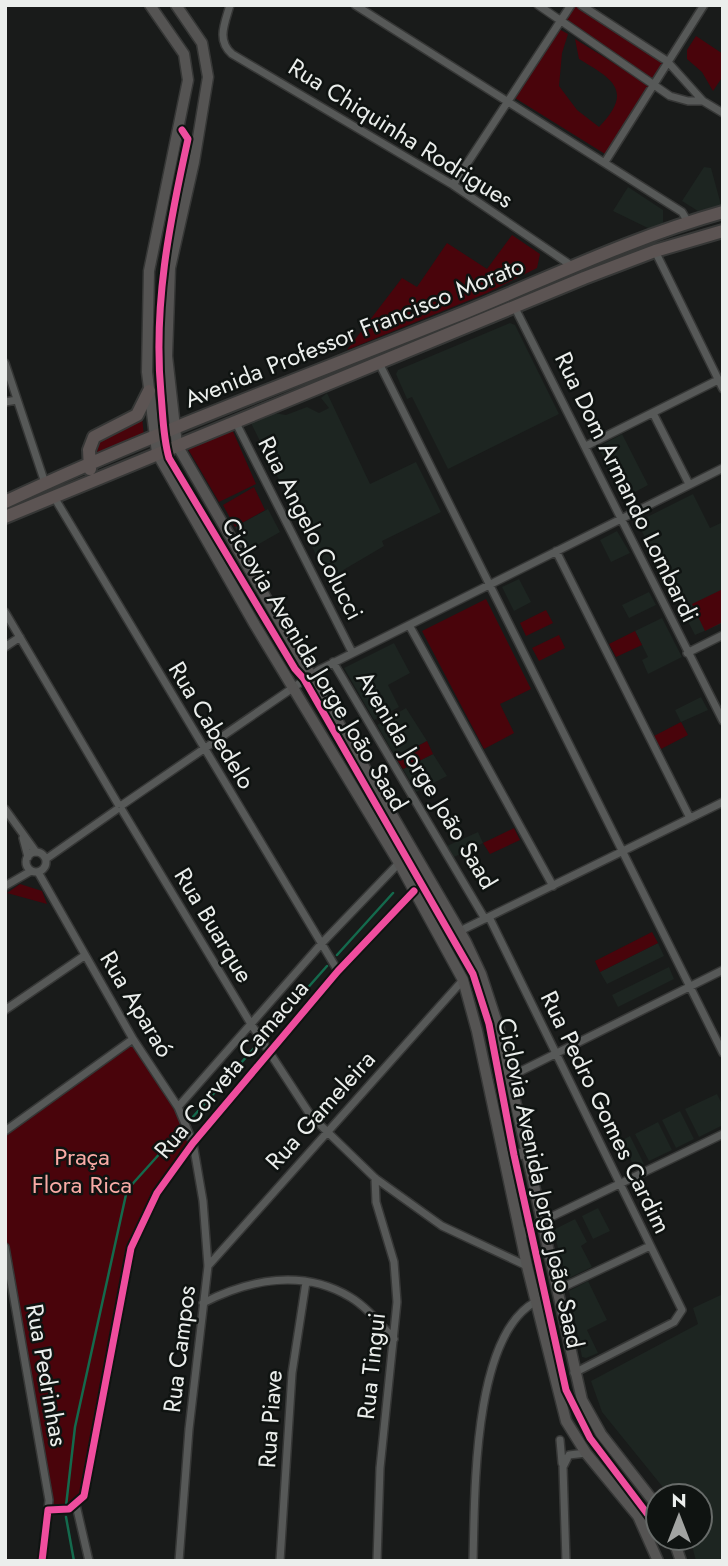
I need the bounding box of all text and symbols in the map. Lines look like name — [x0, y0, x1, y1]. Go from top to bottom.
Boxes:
street label: Rua Chiquinha Rodrigues — [282, 49, 520, 217]
street label: Avenida Professor Francisco Morato — [179, 248, 529, 416]
street label: Rua Dom Armando Lombardi — [546, 346, 708, 628]
street label: Rua Angelo Colucci — [250, 430, 372, 626]
street label: Ciclovia Avenida Jorge João Saad — [213, 510, 417, 818]
street label: Rua Cabedelo — [160, 654, 264, 796]
street label: Avenida Jorge João Saad — [348, 664, 506, 896]
street label: Rua Buarque — [166, 861, 262, 989]
street label: Rua Aparaó — [91, 944, 183, 1064]
street label: Rua Corveta Camacua — [146, 972, 316, 1166]
street label: Rua Pedro Gomes Cardim — [532, 985, 680, 1239]
street label: Ciclovia Avenida Jorge João Saad — [489, 1014, 593, 1352]
street label: Rua Gameleira — [257, 1043, 383, 1177]
park label: Praça Flora Rica — [32, 1139, 132, 1202]
street label: Rua Campos — [154, 1283, 204, 1415]
street label: Rua Pedrinhas — [17, 1301, 77, 1449]
street label: Rua Tingui — [348, 1311, 394, 1421]
street label: Rua Piave — [249, 1369, 291, 1469]
north arrow — [644, 1482, 714, 1552]
text: N — [671, 1487, 687, 1514]

